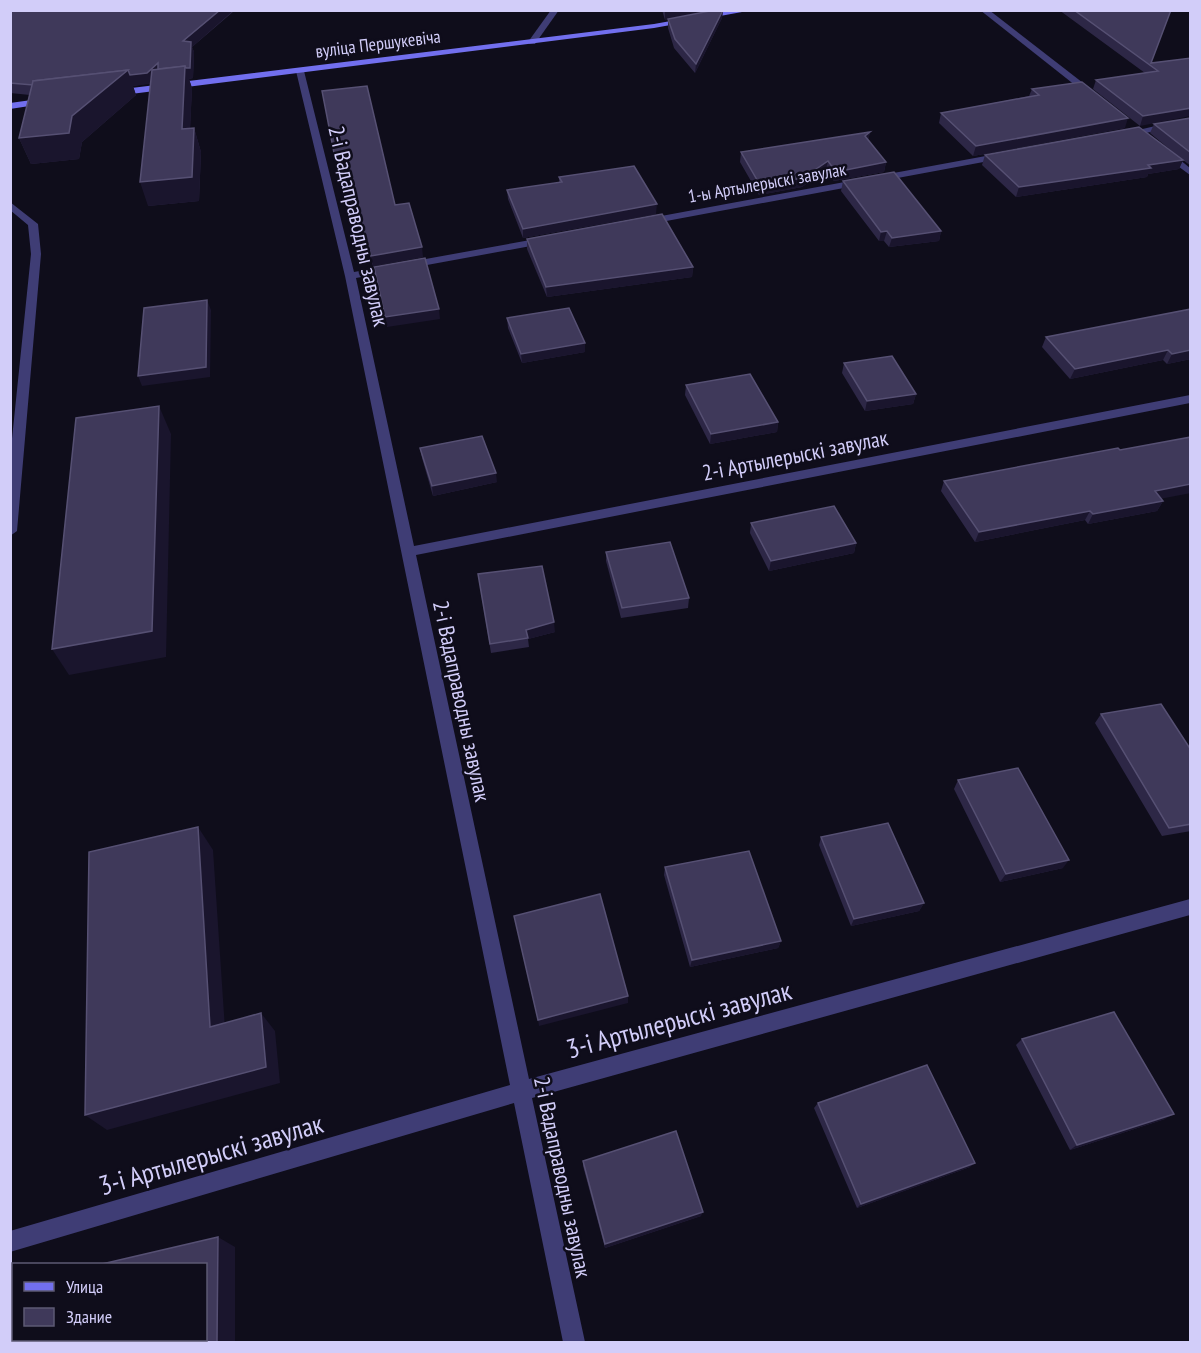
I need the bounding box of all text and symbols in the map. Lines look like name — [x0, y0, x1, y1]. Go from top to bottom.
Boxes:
street label: вуліца Першукевіча — [314, 24, 442, 63]
street label: 2-і Вадаправодны завулак — [322, 123, 396, 329]
street label: 1-ы Артылерыскі завулак — [686, 157, 848, 208]
street label: 2-і Артылерыскі завулак — [700, 423, 891, 487]
street label: 2-і Вадаправодны завулак — [427, 598, 497, 805]
street label: 3-і Артылерыскі завулак — [563, 973, 795, 1065]
street label: 2-і Вадаправодны завулак — [528, 1074, 598, 1281]
street label: 3-і Артылерыскі завулак — [95, 1106, 327, 1202]
legend — [12, 1263, 207, 1341]
text: Улица — [66, 1275, 103, 1298]
text: Здание — [66, 1305, 112, 1328]

